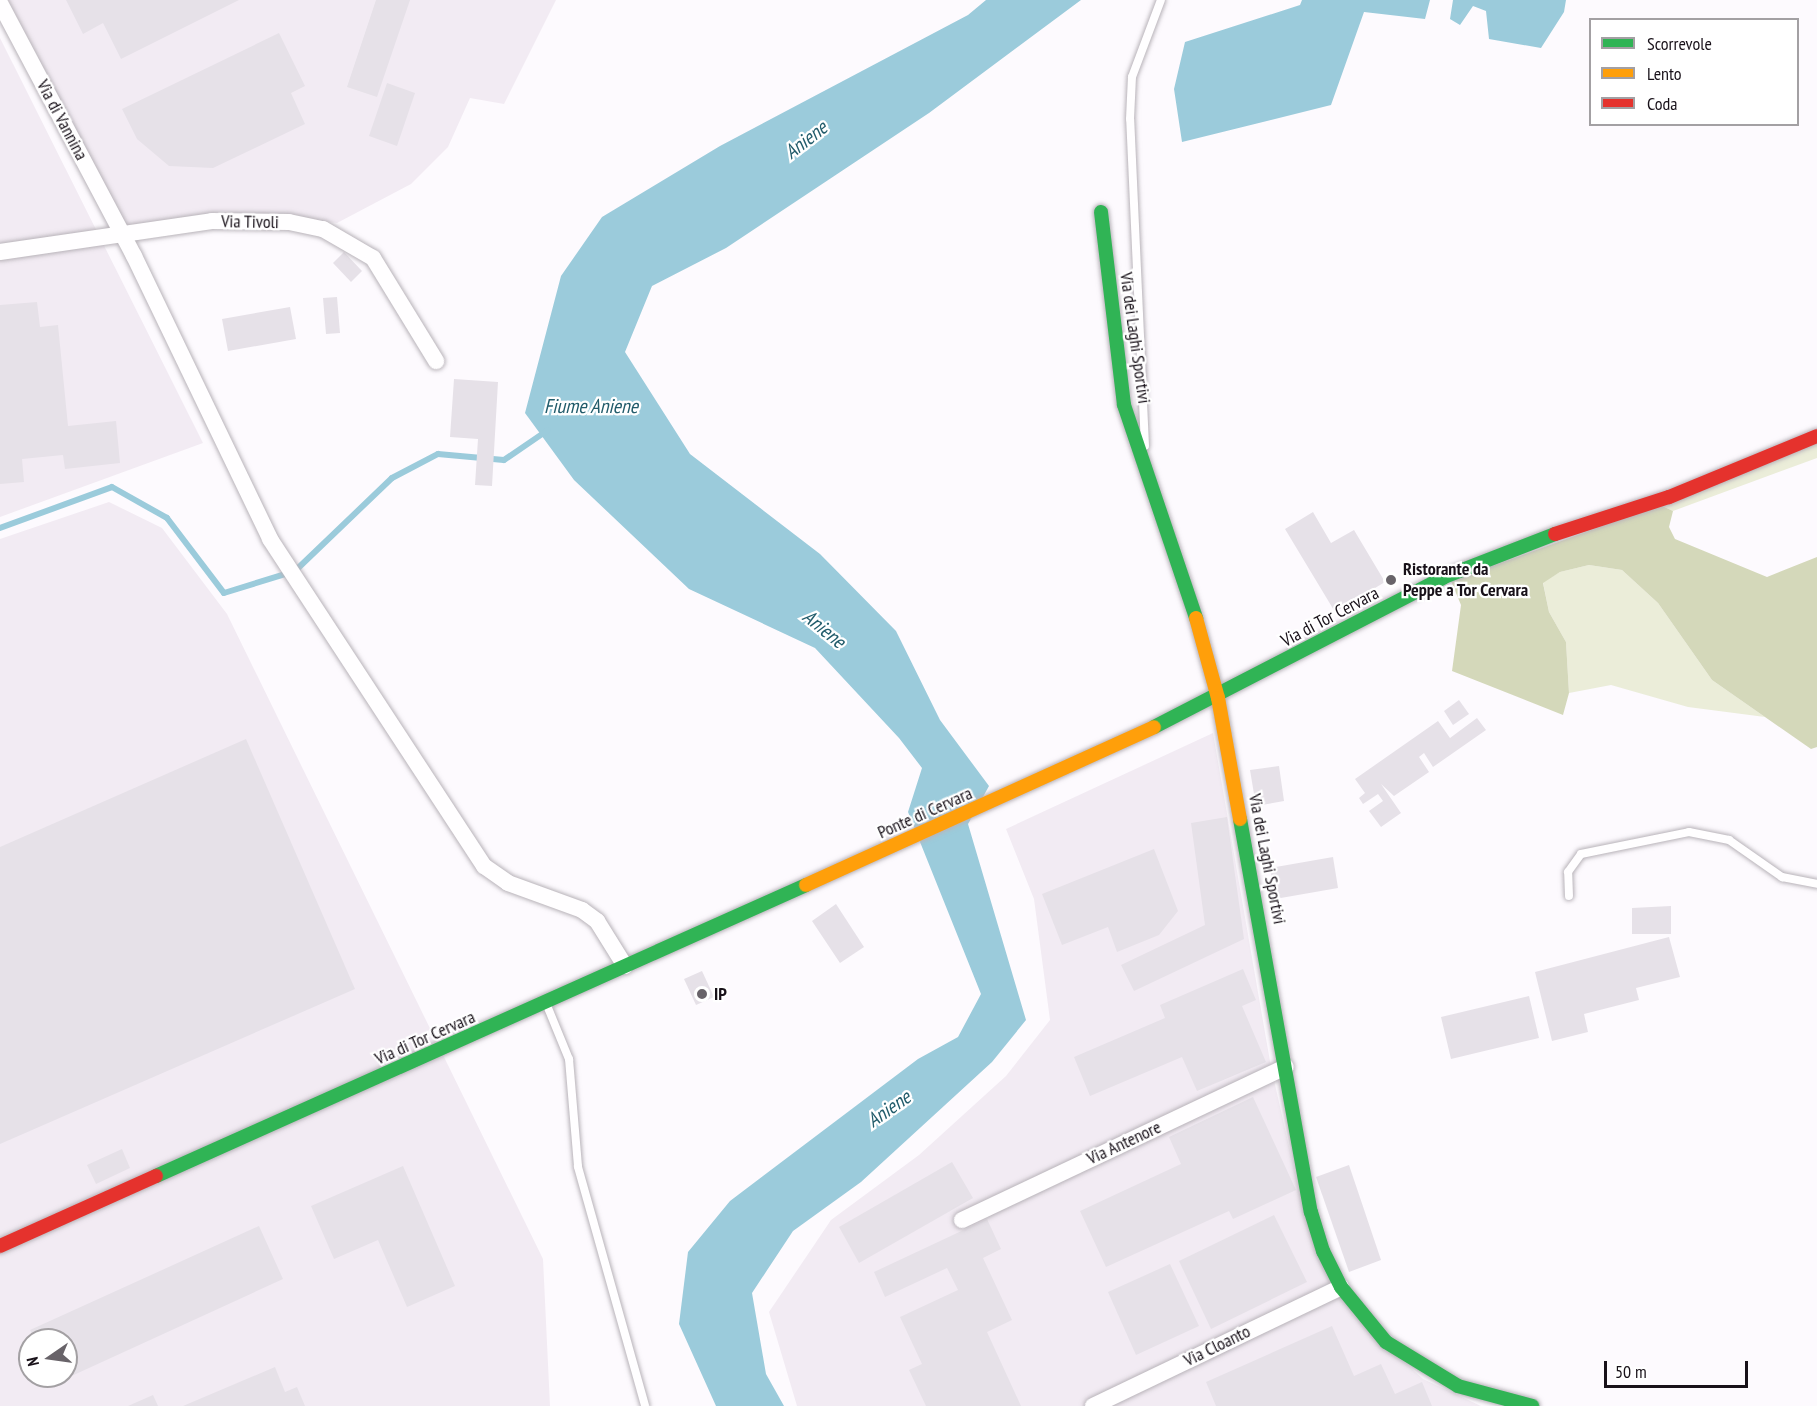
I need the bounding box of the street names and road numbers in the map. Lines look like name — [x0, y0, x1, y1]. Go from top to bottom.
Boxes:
street label: Via di Vannina — [32, 76, 92, 164]
street label: Via Tivoli — [221, 211, 279, 233]
street label: Via dei Laghi Sportivi — [1115, 271, 1155, 405]
street label: Via di Tor Cervara — [1277, 582, 1383, 652]
street label: Ponte di Cervara — [874, 783, 976, 843]
street label: Via dei Laghi Sportivi — [1244, 792, 1290, 926]
street label: Via di Tor Cervara — [371, 1006, 479, 1070]
street label: Via Antenore — [1083, 1116, 1165, 1170]
street label: Via Cloanto — [1180, 1321, 1254, 1371]

